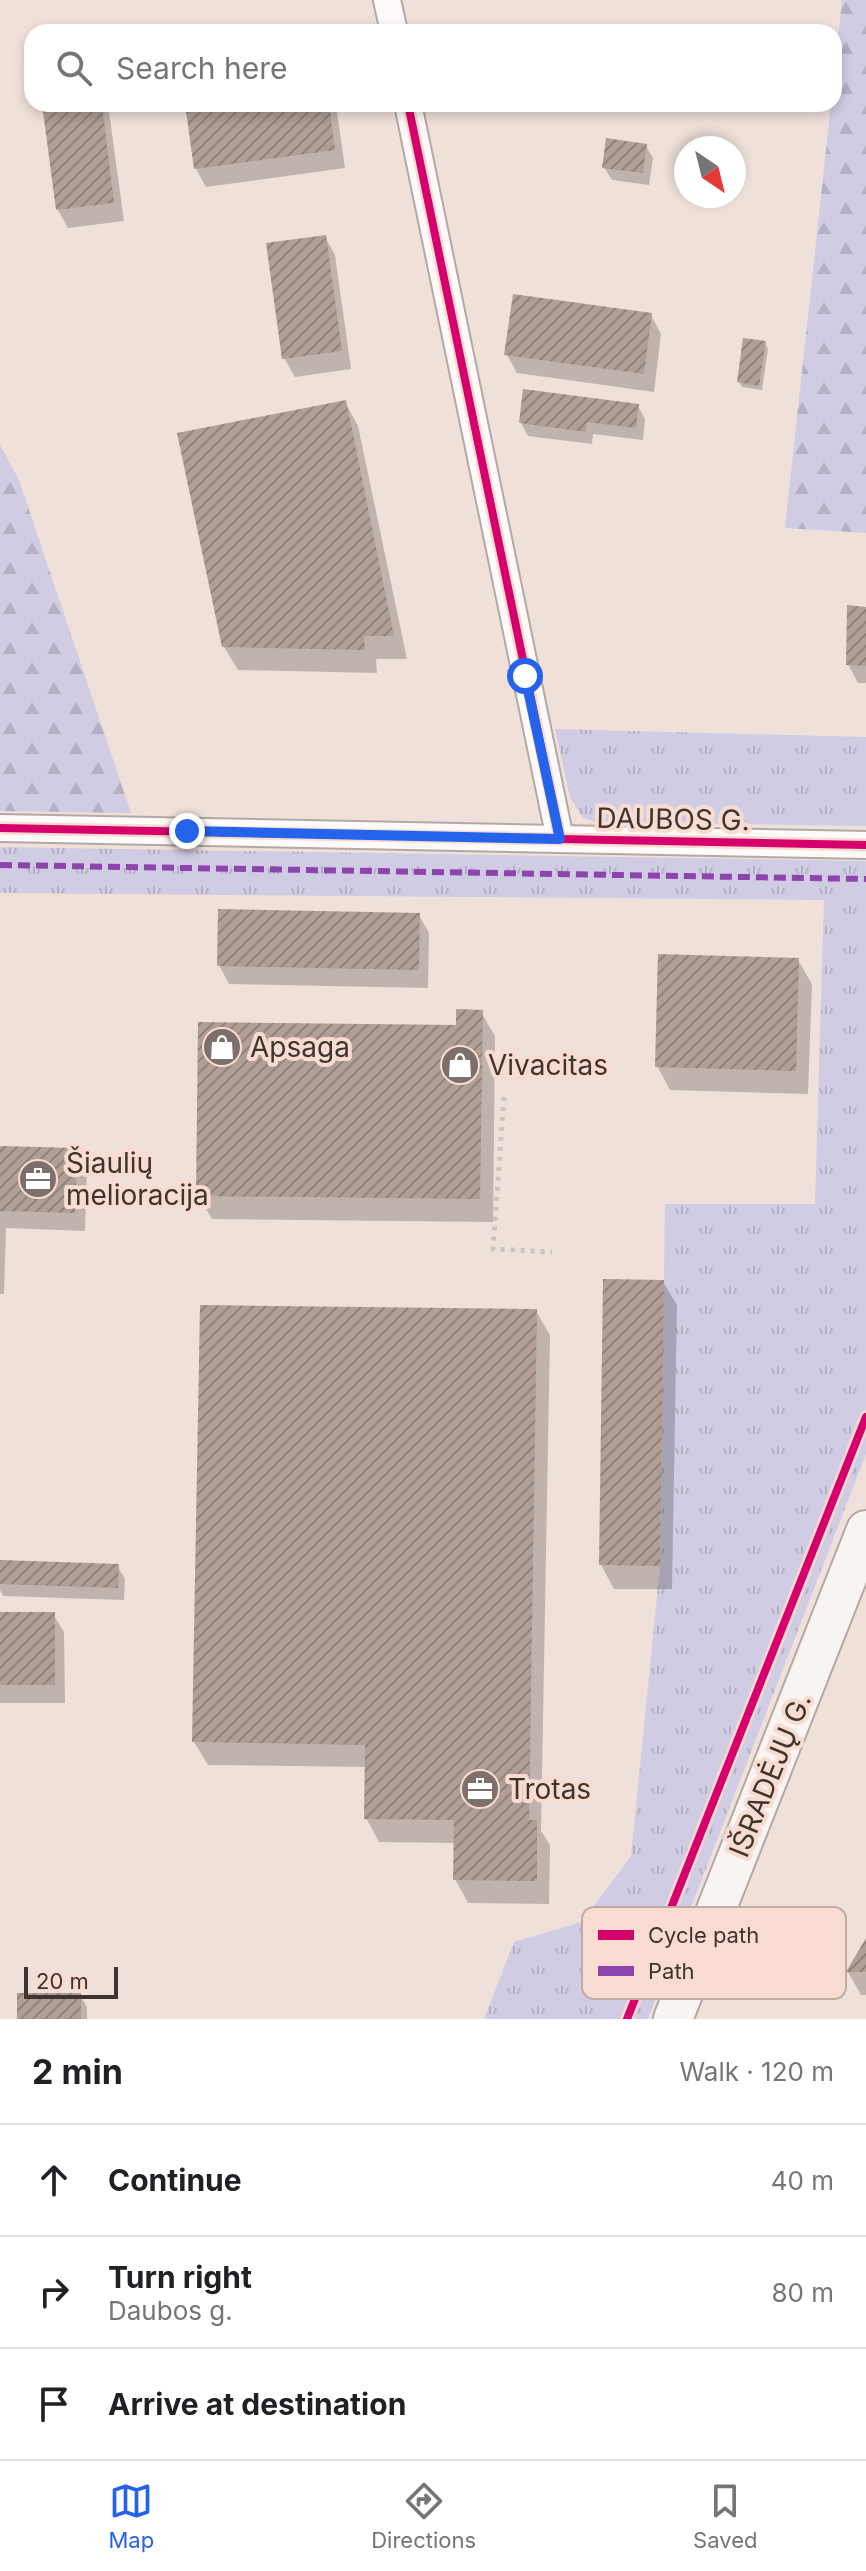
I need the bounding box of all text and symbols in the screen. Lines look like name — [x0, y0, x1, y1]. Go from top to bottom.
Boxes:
search box — [24, 24, 842, 112]
icon: search — [52, 46, 96, 90]
text: Search here — [116, 50, 288, 86]
north arrow — [674, 136, 746, 208]
route start — [507, 658, 543, 694]
street label: DAUBOS G. — [596, 801, 750, 837]
route end — [169, 813, 205, 849]
shop icon: Apsaga — [201, 1026, 243, 1068]
place label: Apsaga — [250, 1030, 350, 1064]
shop icon: Vivacitas — [439, 1044, 481, 1086]
place label: Vivacitas — [488, 1048, 608, 1082]
place label: Šiaulių melioracija — [66, 1146, 209, 1212]
office icon: Šiaulių melioracija — [17, 1158, 59, 1200]
street label: IŠRADĖJŲ G. — [722, 1688, 818, 1862]
office icon: Trotas — [459, 1768, 501, 1810]
place label: Trotas — [508, 1772, 591, 1806]
legend — [582, 1907, 846, 1999]
text: Cycle path — [648, 1922, 759, 1948]
text: Path — [648, 1958, 695, 1984]
scale bar — [24, 1963, 118, 1999]
text: 20 m — [36, 1968, 89, 1994]
text: 2 min — [32, 2051, 123, 2092]
text: Walk · 120 m — [679, 2056, 834, 2087]
icon: ahead — [32, 2158, 76, 2202]
text: Continue — [108, 2162, 242, 2198]
text: 40 m — [771, 2165, 834, 2196]
text: Turn right — [108, 2259, 252, 2295]
icon: right — [32, 2270, 76, 2314]
text: 80 m — [771, 2277, 834, 2308]
text: Daubos g. — [108, 2295, 233, 2326]
icon: arrive — [32, 2382, 76, 2426]
text: Arrive at destination — [108, 2386, 406, 2422]
tab: Map — [109, 2479, 154, 2553]
tab: Directions — [371, 2479, 476, 2553]
tab: Saved — [693, 2479, 757, 2553]

